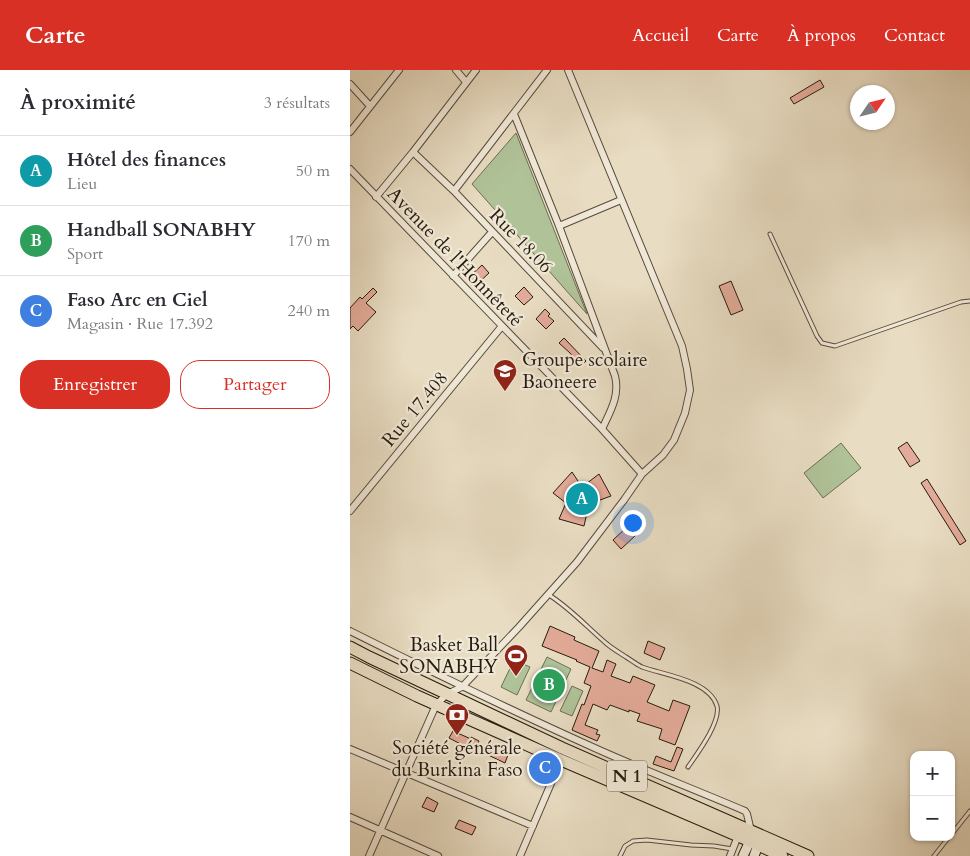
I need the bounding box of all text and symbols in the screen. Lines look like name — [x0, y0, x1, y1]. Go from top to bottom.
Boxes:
text: Carte — [25, 19, 86, 52]
text: Accueil — [632, 23, 689, 48]
text: Carte — [717, 23, 759, 48]
text: À propos — [787, 23, 856, 48]
text: Contact — [884, 23, 945, 48]
north arrow — [850, 85, 895, 130]
text: À proximité — [20, 88, 136, 117]
text: 3 résultats — [264, 92, 330, 114]
text: Hôtel des finances — [67, 147, 226, 173]
text: A — [30, 160, 42, 182]
text: 50 m — [296, 160, 330, 182]
text: Lieu — [67, 173, 97, 195]
street label: Avenue de l'Honnêteté — [381, 181, 529, 333]
street label: Rue 18.06 — [483, 203, 559, 279]
text: Handball SONABHY — [67, 217, 256, 243]
text: B — [30, 230, 42, 252]
text: 170 m — [288, 230, 330, 252]
text: Sport — [67, 243, 103, 265]
text: Faso Arc en Ciel — [67, 287, 208, 313]
text: C — [30, 300, 42, 322]
text: 240 m — [288, 300, 330, 322]
text: Magasin · Rue 17.392 — [67, 313, 213, 335]
place label: Groupe scolaire Baoneere — [522, 347, 648, 395]
school or university icon: Groupe scolaire Baoneere — [492, 358, 518, 392]
button: Enregistrer — [20, 360, 170, 409]
button: Partager — [180, 360, 330, 409]
street label: Rue 17.408 — [376, 366, 454, 452]
pin: A — [566, 480, 598, 518]
your location — [620, 510, 646, 536]
place label: Basket Ball SONABHY — [399, 632, 499, 680]
sports icon: Basket Ball SONABHY — [503, 643, 529, 677]
pin: B — [533, 666, 565, 704]
bank icon: Société générale du Burkina Faso — [444, 702, 470, 736]
place label: Société générale du Burkina Faso — [391, 735, 523, 783]
pin: C — [529, 749, 561, 787]
map controls — [910, 751, 955, 841]
button: + — [910, 751, 955, 796]
road number: N 1 — [607, 760, 647, 791]
button: − — [910, 796, 955, 841]

